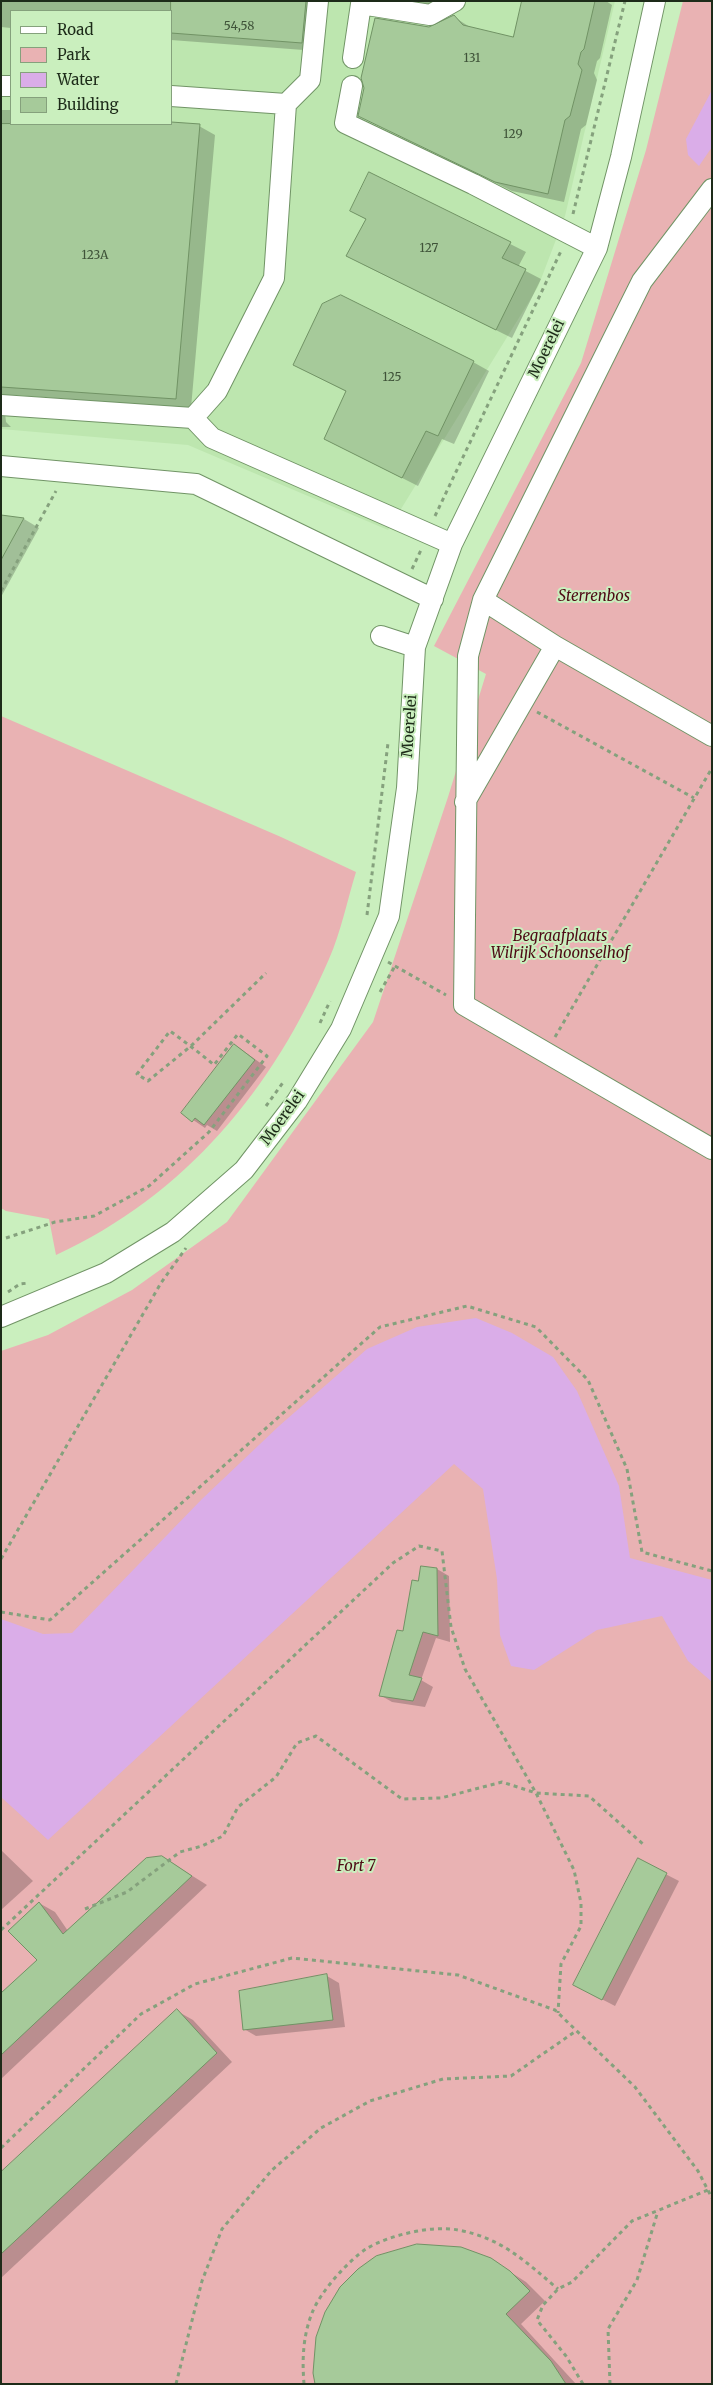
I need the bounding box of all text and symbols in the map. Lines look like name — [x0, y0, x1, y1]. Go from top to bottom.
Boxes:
legend — [10, 10, 172, 125]
text: Road — [57, 20, 93, 39]
house number: 54,58 — [224, 20, 254, 34]
text: Park — [57, 45, 90, 64]
house number: 131 — [464, 52, 480, 66]
text: Water — [57, 70, 99, 89]
text: Building — [57, 95, 119, 114]
house number: 129 — [503, 128, 523, 142]
house number: 127 — [420, 242, 438, 256]
house number: 123A — [81, 249, 109, 263]
street label: Moerelei — [525, 317, 569, 381]
house number: 125 — [383, 371, 401, 385]
park label: Sterrenbos — [558, 588, 630, 606]
street label: Moerelei — [399, 694, 421, 758]
park label: Begraafplaats Wilrijk Schoonselhof — [491, 928, 629, 963]
street label: Moerelei — [257, 1087, 309, 1149]
park label: Fort 7 — [337, 1858, 375, 1876]

